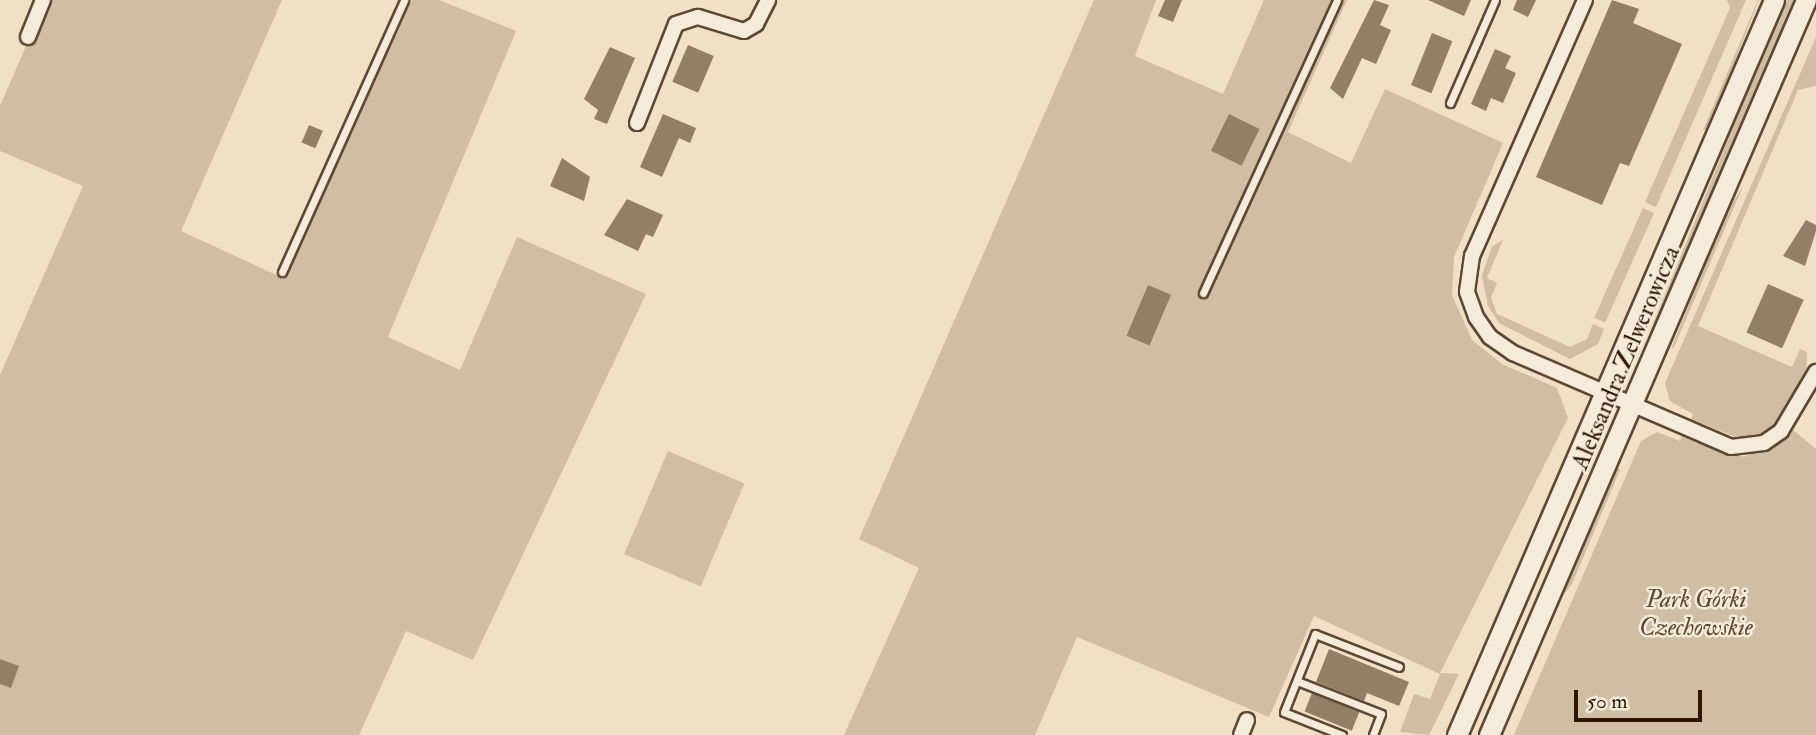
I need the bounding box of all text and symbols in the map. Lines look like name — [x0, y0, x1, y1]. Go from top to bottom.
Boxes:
street label: Aleksandra Zelwerowicza — [1566, 242, 1686, 474]
park label: Park Górki Czechowskie — [1639, 586, 1753, 642]
scale bar — [1578, 676, 1706, 720]
text: 50 m — [1587, 688, 1628, 715]

